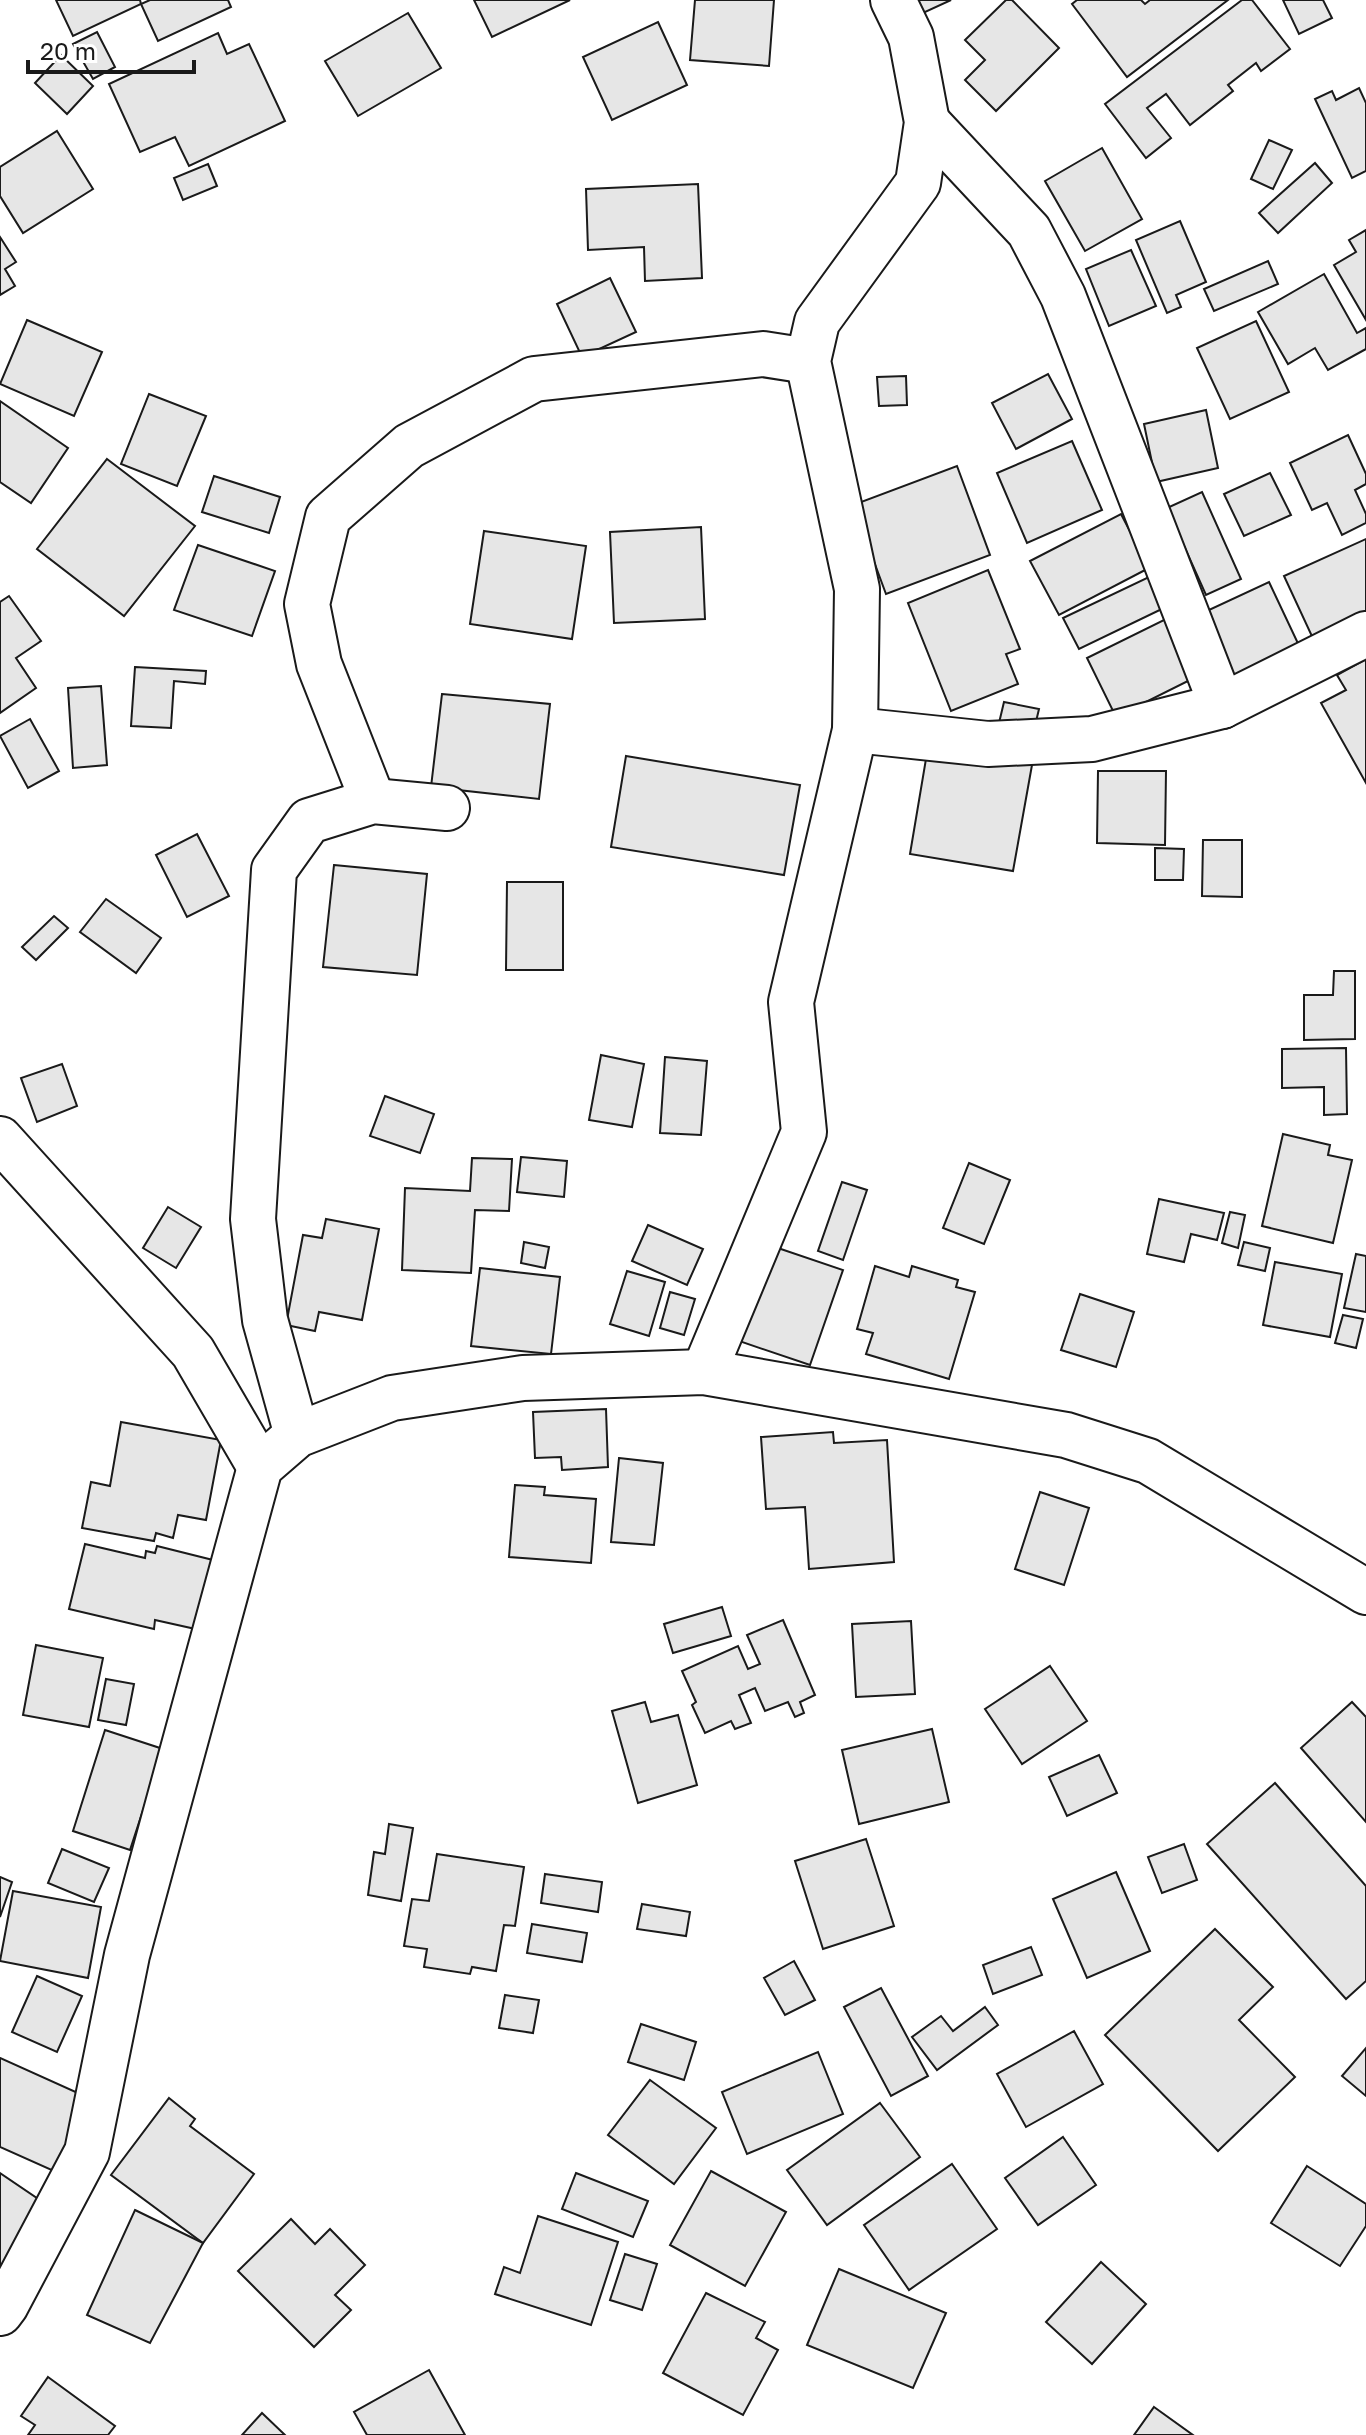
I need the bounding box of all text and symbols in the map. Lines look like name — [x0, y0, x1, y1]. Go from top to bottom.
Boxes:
scale bar — [28, 24, 194, 74]
text: 20 m — [40, 36, 96, 65]

